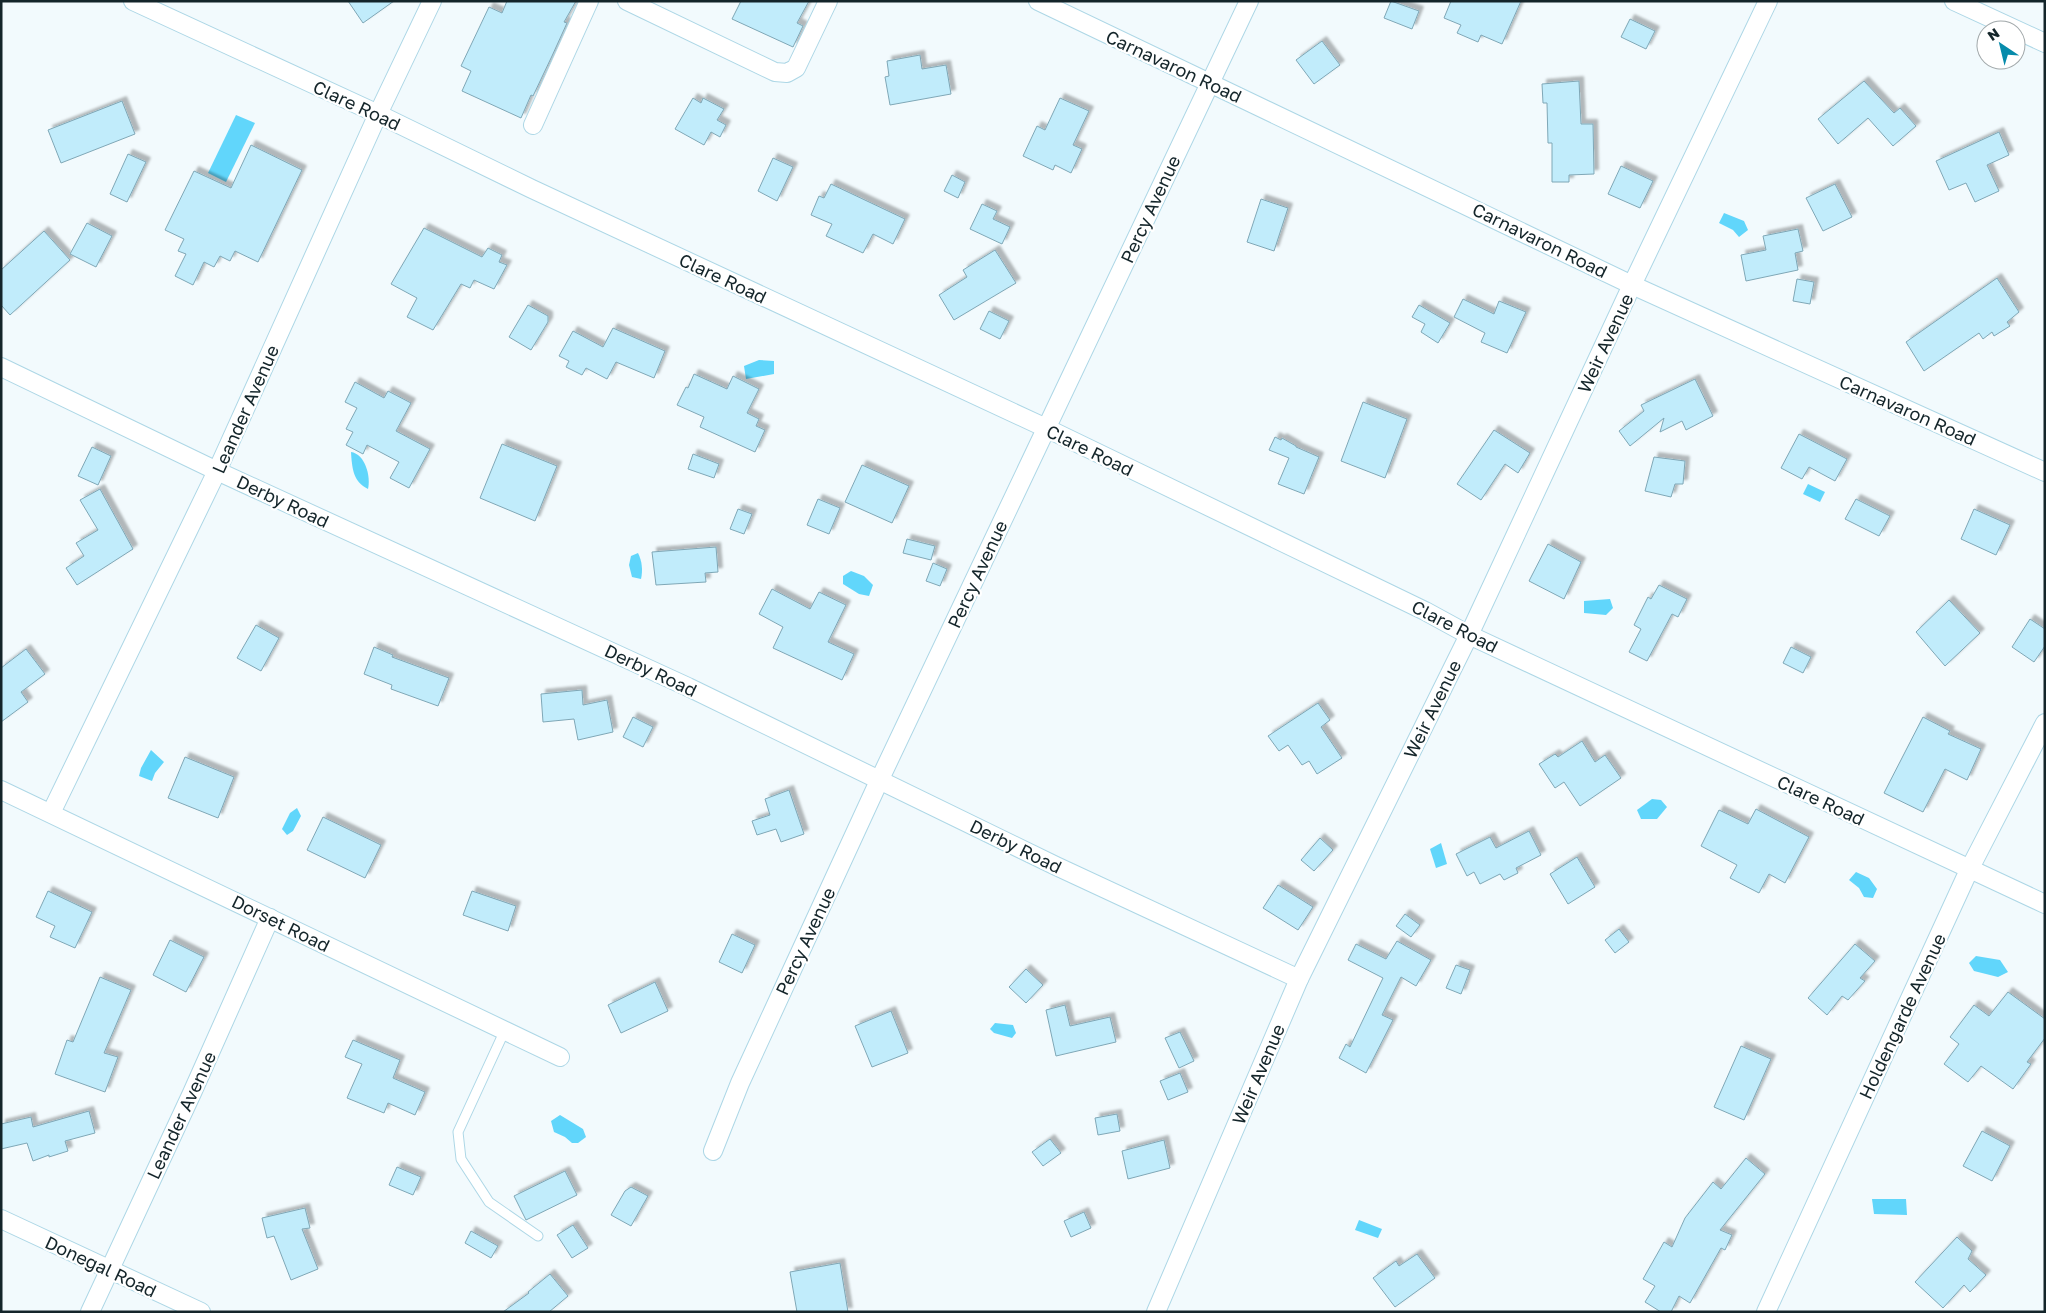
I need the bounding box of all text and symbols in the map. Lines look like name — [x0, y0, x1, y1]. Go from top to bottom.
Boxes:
north arrow — [1976, 20, 2026, 70]
text: N — [1984, 24, 2002, 44]
street label: Carnavaron Road — [1103, 25, 1245, 107]
street label: Clare Road — [310, 75, 404, 135]
street label: Percy Avenue — [1115, 152, 1185, 266]
street label: Carnavaron Road — [1469, 198, 1611, 282]
street label: Clare Road — [676, 248, 770, 308]
street label: Weir Avenue — [1572, 290, 1638, 396]
street label: Leander Avenue — [207, 341, 283, 477]
street label: Carnavaron Road — [1836, 370, 1980, 450]
street label: Clare Road — [1043, 419, 1137, 481]
street label: Derby Road — [233, 470, 333, 532]
street label: Percy Avenue — [942, 517, 1012, 631]
street label: Clare Road — [1408, 595, 1502, 657]
street label: Derby Road — [601, 639, 701, 701]
street label: Weir Avenue — [1399, 656, 1465, 762]
street label: Clare Road — [1774, 770, 1868, 830]
street label: Derby Road — [966, 814, 1066, 878]
street label: Percy Avenue — [770, 884, 840, 998]
street label: Dorset Road — [228, 890, 334, 956]
street label: Holdengarde Avenue — [1854, 930, 1950, 1102]
street label: Weir Avenue — [1227, 1021, 1289, 1127]
street label: Leander Avenue — [142, 1048, 220, 1182]
street label: Donegal Road — [42, 1231, 160, 1301]

